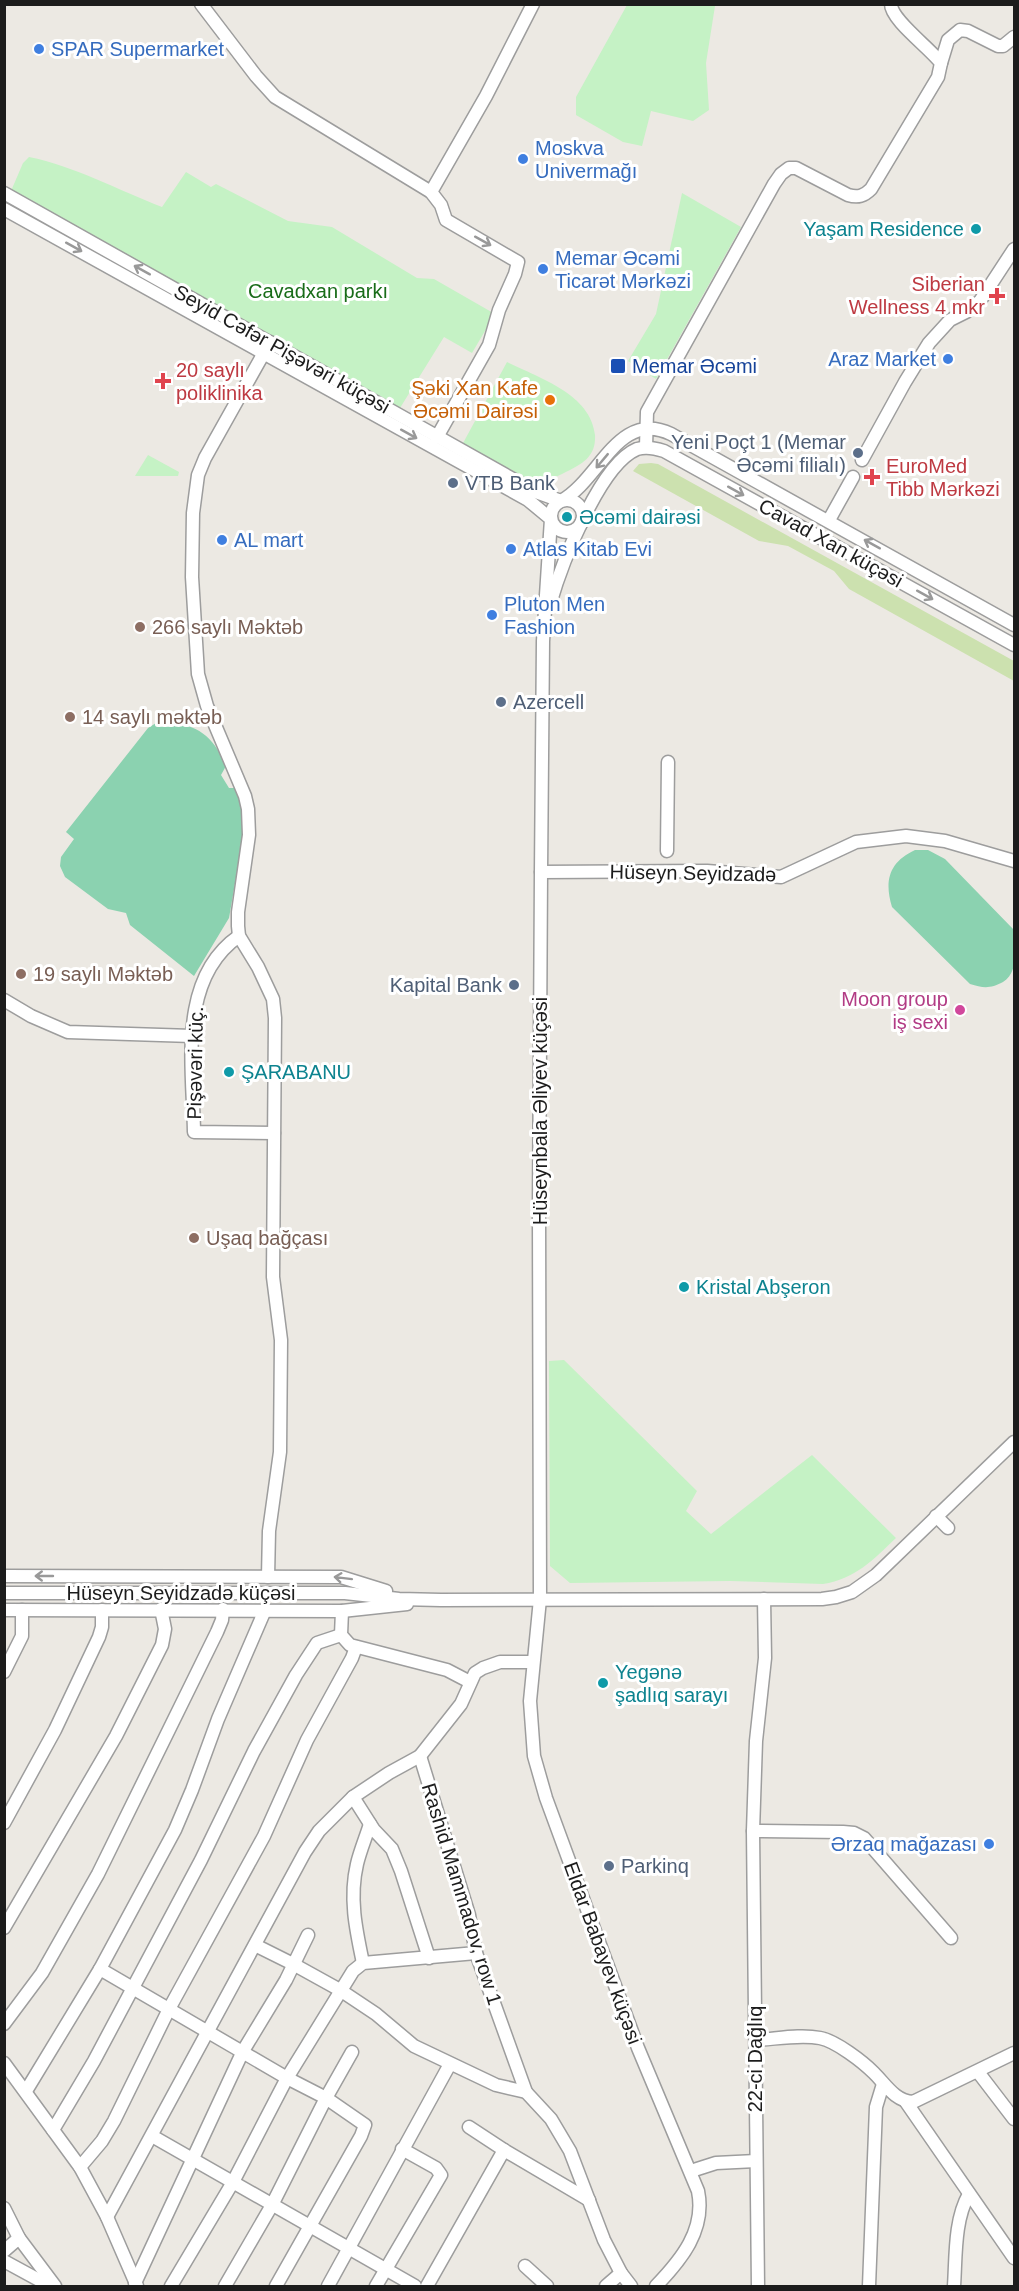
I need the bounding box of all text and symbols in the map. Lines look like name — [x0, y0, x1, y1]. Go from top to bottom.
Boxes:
place label: SPAR Supermarket — [51, 38, 224, 60]
marker: SPAR Supermarket — [32, 42, 46, 56]
place label: Moskva Univermağı — [535, 137, 637, 182]
marker: Moskva Univermağı — [516, 152, 530, 166]
place label: Yaşam Residence — [803, 218, 964, 240]
marker: Yaşam Residence — [969, 222, 983, 236]
one-way arrow — [474, 235, 491, 247]
one-way arrow — [65, 241, 82, 253]
place label: Memar Əcəmi Ticarət Mərkəzi — [555, 247, 691, 292]
marker: Memar Əcəmi Ticarət Mərkəzi — [536, 262, 550, 276]
one-way arrow — [134, 264, 151, 276]
place label: Siberian Wellness 4 mkr — [849, 273, 985, 318]
street label: Seyid Cəfər Pişəvəri küçəsi — [170, 280, 394, 418]
park label: Cavadxan parkı — [248, 280, 388, 302]
marker: Siberian Wellness 4 mkr — [990, 289, 1004, 303]
place label: Araz Market — [828, 348, 936, 370]
marker: Araz Market — [941, 352, 955, 366]
place label: Memar Əcəmi — [632, 355, 757, 377]
marker: Memar Əcəmi — [609, 357, 627, 375]
place label: 20 saylı poliklinika — [176, 359, 264, 404]
marker: 20 saylı poliklinika — [154, 372, 172, 390]
place label: Şəki Xan Kafe Əcəmi Dairəsi — [411, 377, 538, 422]
marker: Şəki Xan Kafe Əcəmi Dairəsi — [543, 393, 557, 407]
one-way arrow — [400, 428, 417, 440]
place label: Yeni Poçt 1 (Memar Əcəmi filialı) — [671, 431, 846, 476]
marker: Yeni Poçt 1 (Memar Əcəmi filialı) — [851, 446, 865, 460]
one-way arrow — [595, 453, 608, 469]
place label: EuroMed Tibb Mərkəzi — [886, 455, 1000, 500]
marker: EuroMed Tibb Mərkəzi — [863, 468, 881, 486]
place label: VTB Bank — [465, 472, 556, 494]
marker: VTB Bank — [446, 476, 460, 490]
one-way arrow — [727, 485, 744, 497]
street label: Cavad Xan küçəsi — [755, 494, 907, 592]
place label: Əcəmi dairəsi — [579, 506, 701, 528]
marker: Əcəmi dairəsi — [560, 510, 574, 524]
place label: AL mart — [234, 529, 304, 551]
marker: AL mart — [215, 533, 229, 547]
place label: Atlas Kitab Evi — [523, 538, 652, 560]
one-way arrow — [864, 538, 881, 550]
marker: Atlas Kitab Evi — [504, 542, 518, 556]
one-way arrow — [916, 589, 933, 601]
place label: Pluton Men Fashion — [504, 593, 605, 638]
marker: Pluton Men Fashion — [485, 608, 499, 622]
place label: 266 saylı Məktəb — [152, 616, 303, 638]
marker: 266 saylı Məktəb — [133, 620, 147, 634]
place label: Azercell — [513, 691, 584, 713]
marker: Azercell — [494, 695, 508, 709]
place label: 14 saylı məktəb — [82, 706, 222, 728]
marker: 14 saylı məktəb — [63, 710, 77, 724]
street label: Hüseyn Seyidzadə — [609, 861, 777, 885]
place label: 19 saylı Məktəb — [33, 963, 173, 985]
marker: 19 saylı Məktəb — [14, 967, 28, 981]
place label: Kapital Bank — [390, 974, 503, 996]
marker: Kapital Bank — [507, 978, 521, 992]
place label: Moon group iş sexi — [841, 988, 948, 1033]
street label: Hüseynbala Əliyev küçəsi — [529, 997, 551, 1225]
marker: Moon group iş sexi — [953, 1003, 967, 1017]
street label: Pişəvəri küç. — [183, 1006, 207, 1120]
place label: ŞARABANU — [241, 1061, 351, 1083]
marker: ŞARABANU — [222, 1065, 236, 1079]
place label: Uşaq bağçası — [206, 1227, 328, 1249]
marker: Uşaq bağçası — [187, 1231, 201, 1245]
place label: Kristal Abşeron — [696, 1276, 831, 1298]
marker: Kristal Abşeron — [677, 1280, 691, 1294]
one-way arrow — [34, 1570, 54, 1582]
one-way arrow — [334, 1573, 354, 1584]
street label: Hüseyn Seyidzadə küçəsi — [66, 1582, 296, 1604]
place label: Yegənə şadlıq sarayı — [615, 1661, 728, 1706]
marker: Yegənə şadlıq sarayı — [596, 1676, 610, 1690]
street label: Rashid Mammadov, row 1 — [418, 1780, 506, 2008]
place label: Ərzaq mağazası — [831, 1833, 977, 1855]
marker: Ərzaq mağazası — [982, 1837, 996, 1851]
place label: Parkinq — [621, 1855, 689, 1877]
street label: Eldar Babayev küçəsi — [560, 1859, 646, 2047]
marker: Parkinq — [602, 1859, 616, 1873]
street label: 22-ci Dağlıq — [744, 2006, 766, 2112]

